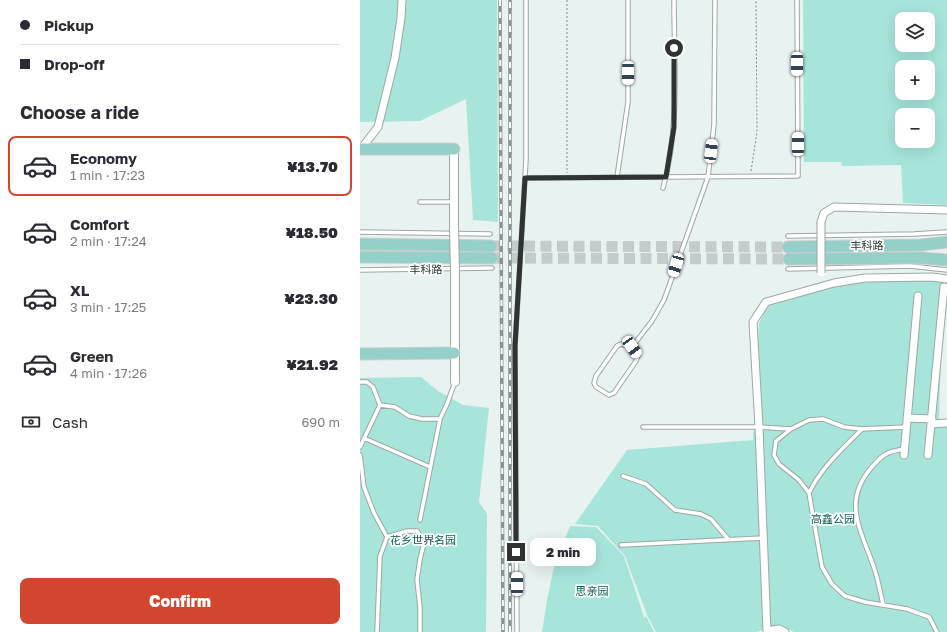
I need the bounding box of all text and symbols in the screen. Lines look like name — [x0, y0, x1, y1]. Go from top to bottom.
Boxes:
map controls — [895, 12, 935, 148]
button: layers — [895, 12, 935, 52]
text: Pickup — [44, 16, 94, 34]
route start — [665, 39, 683, 57]
car — [791, 52, 803, 76]
text: Drop-off — [44, 55, 104, 73]
button: + — [895, 60, 935, 100]
car — [622, 61, 634, 85]
text: Choose a ride — [20, 101, 139, 123]
button: − — [895, 108, 935, 148]
car — [792, 132, 804, 156]
car — [704, 138, 718, 164]
icon: car — [22, 148, 58, 184]
text: Economy — [70, 149, 137, 167]
text: ¥13.70 — [287, 157, 338, 175]
text: 1 min · 17:23 — [70, 167, 145, 183]
icon: car — [22, 214, 58, 250]
text: Comfort — [70, 215, 129, 233]
text: ¥18.50 — [285, 223, 338, 241]
text: 2 min · 17:24 — [70, 233, 147, 249]
street label: 丰科路 — [850, 238, 884, 252]
car — [667, 252, 685, 278]
street label: 丰科路 — [409, 262, 443, 276]
icon: car — [22, 280, 58, 316]
text: XL — [70, 281, 89, 299]
text: ¥23.30 — [284, 289, 338, 307]
text: 3 min · 17:25 — [70, 299, 146, 315]
car — [620, 334, 644, 360]
icon: car — [22, 346, 58, 382]
text: Green — [70, 347, 113, 365]
text: ¥21.92 — [286, 355, 338, 373]
text: 4 min · 17:26 — [70, 365, 147, 381]
icon: cash — [20, 411, 42, 433]
text: Cash — [52, 413, 88, 431]
text: 690 m — [301, 414, 340, 430]
park label: 高鑫公园 — [811, 512, 855, 525]
park label: 花乡世界名园 — [390, 533, 456, 546]
callout: 2 min — [530, 538, 596, 566]
route end — [507, 543, 525, 561]
text: 2 min — [546, 544, 580, 560]
car — [511, 572, 523, 596]
button: Confirm — [20, 578, 340, 624]
park label: 思亲园 — [576, 584, 609, 597]

